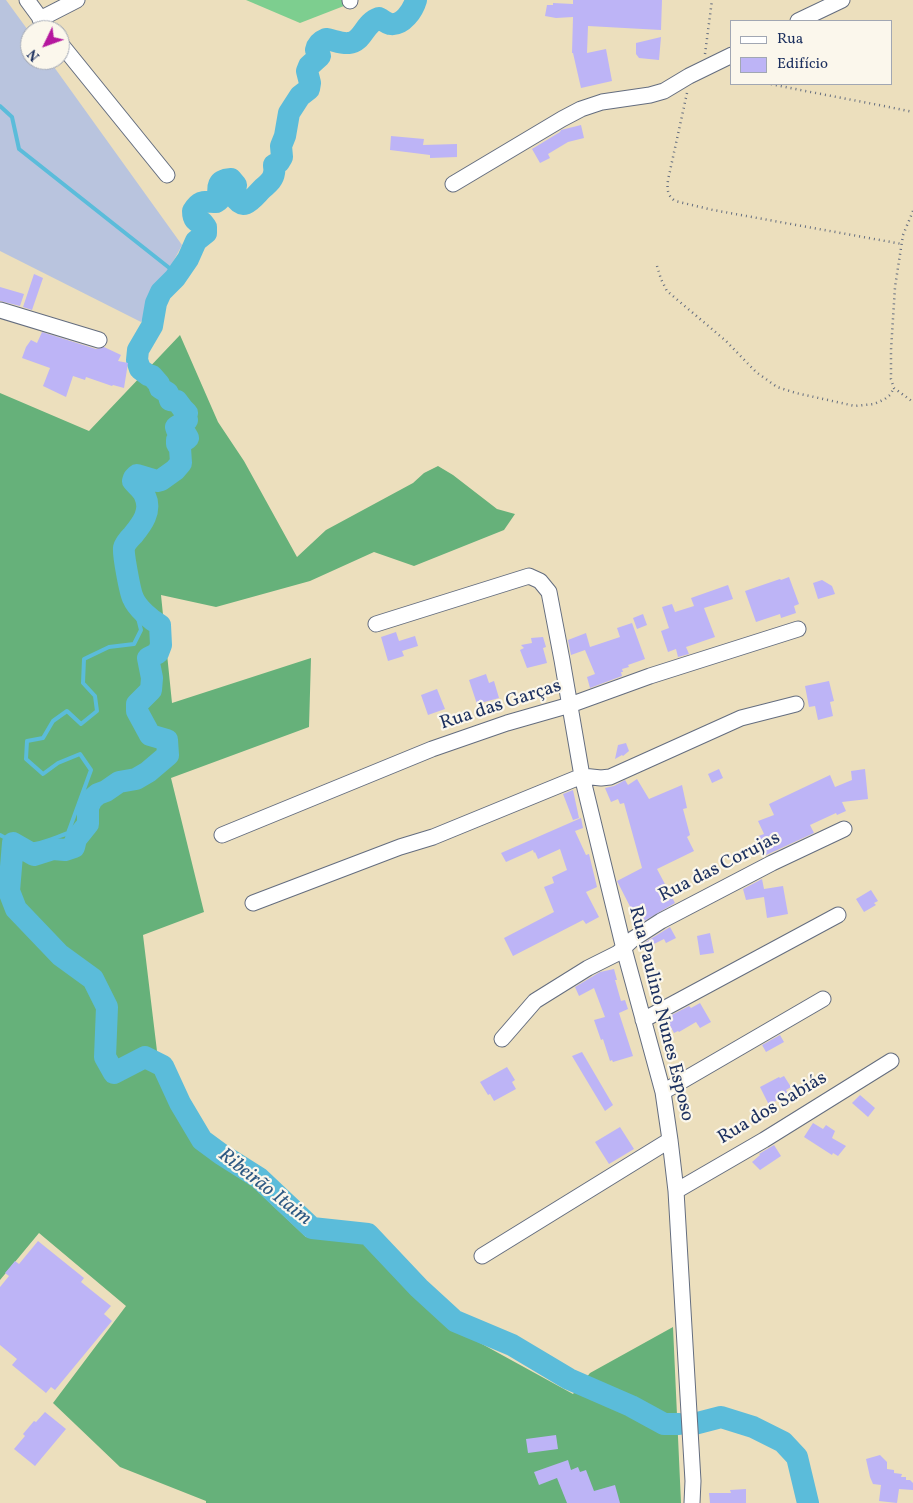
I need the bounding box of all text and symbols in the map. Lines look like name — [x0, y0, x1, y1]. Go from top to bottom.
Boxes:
north arrow — [20, 20, 70, 70]
legend — [730, 20, 893, 85]
text: Rua — [777, 29, 803, 50]
text: N — [24, 45, 45, 65]
text: Edifício — [777, 54, 828, 75]
street label: Rua das Garças — [437, 676, 565, 736]
street label: Rua das Corujas — [655, 828, 785, 908]
street label: Rua Paulino Nunes Esposo — [622, 904, 698, 1124]
street label: Rua dos Sabiás — [714, 1067, 832, 1151]
water label: Ribeirão Itaim — [213, 1144, 315, 1232]

